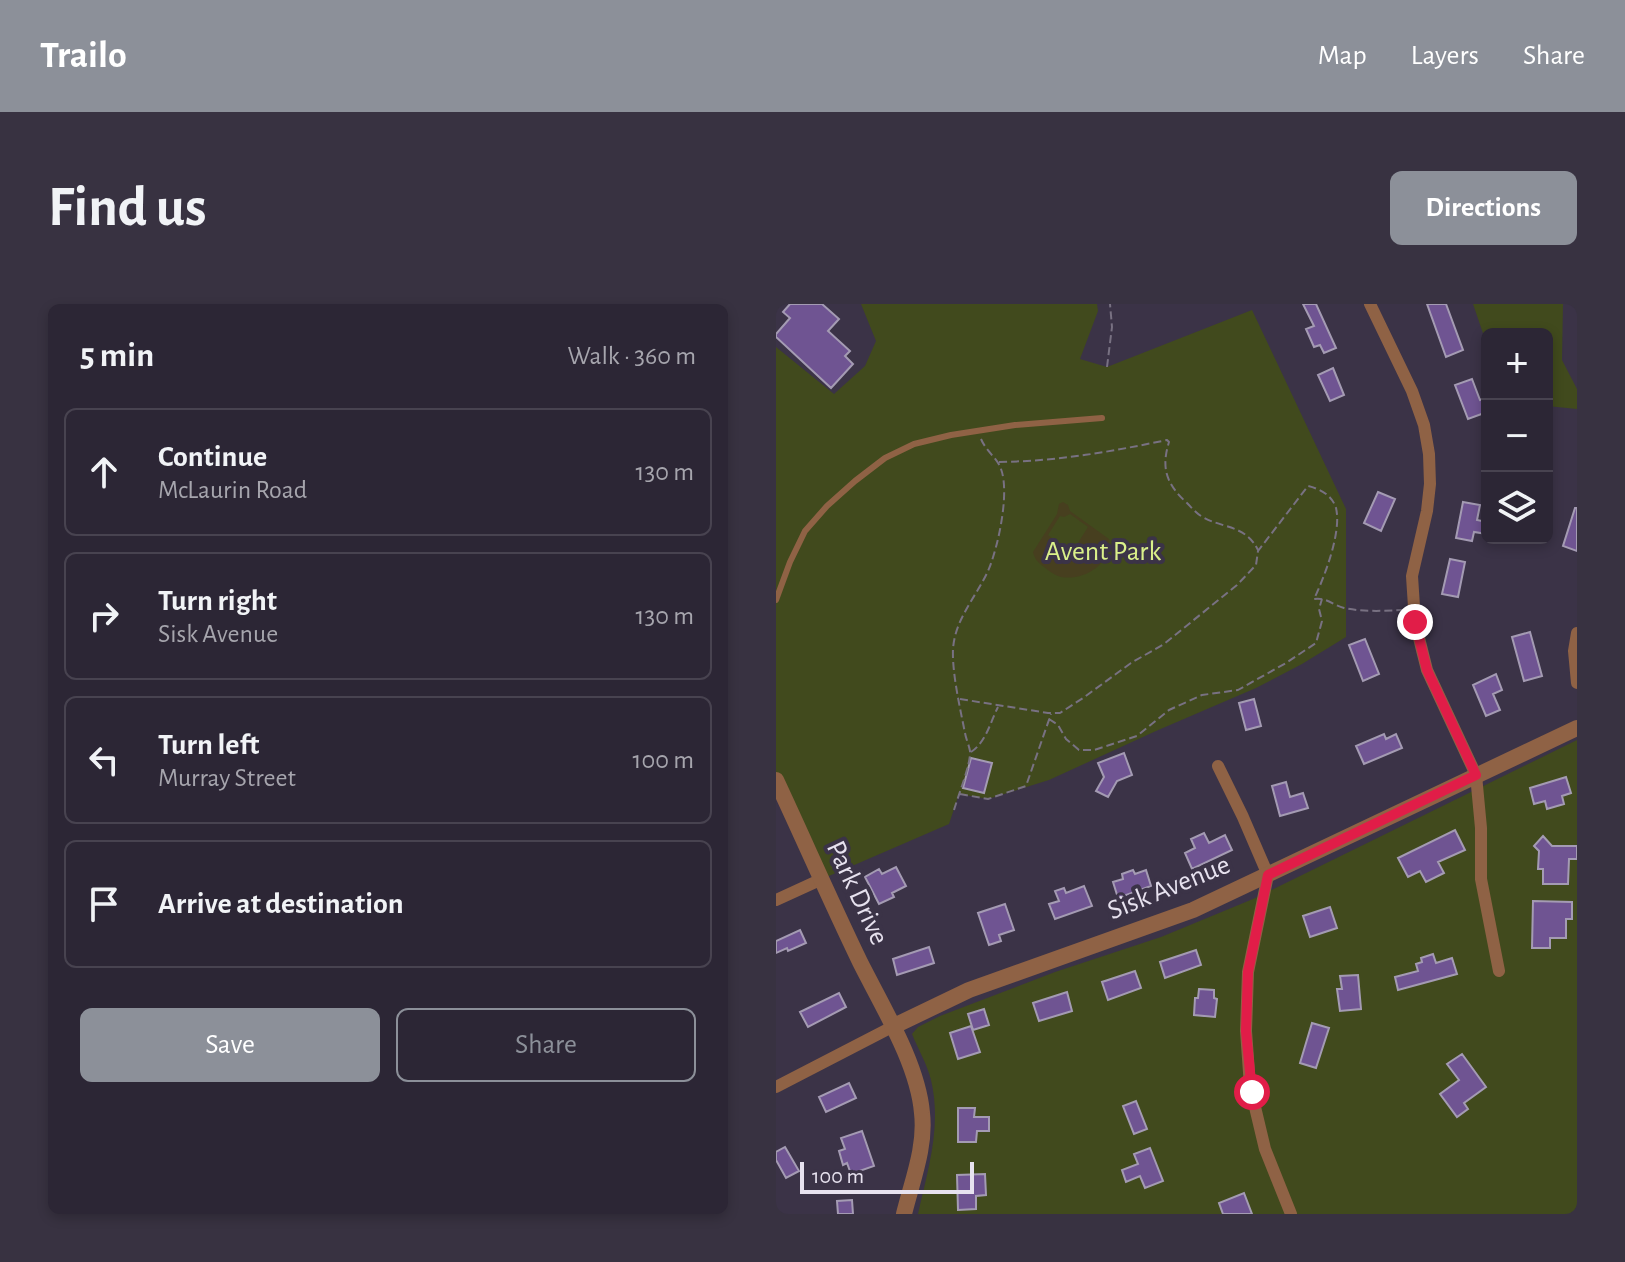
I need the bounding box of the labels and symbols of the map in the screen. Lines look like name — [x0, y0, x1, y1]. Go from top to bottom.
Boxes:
park label: Avent Park — [1045, 538, 1161, 566]
route end — [1397, 604, 1433, 640]
street label: Park Drive — [821, 837, 893, 949]
street label: Sisk Avenue — [1104, 851, 1234, 925]
route start — [1234, 1074, 1270, 1110]
scale bar — [800, 1158, 974, 1194]

